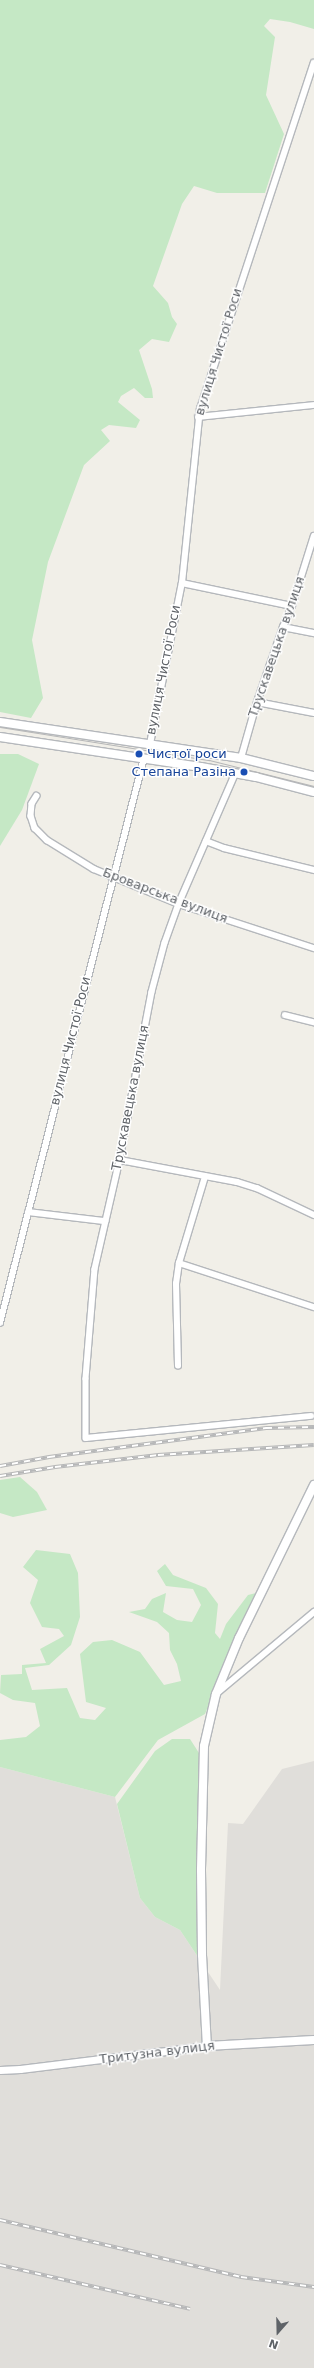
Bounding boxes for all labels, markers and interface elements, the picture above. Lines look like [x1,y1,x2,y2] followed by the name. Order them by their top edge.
[192,287,246,417] street label: вулиця Чистої Роси
[246,575,308,719] street label: Трускавецька вулиця
[144,604,184,736] street label: вулиця Чистої Роси
[147,746,227,762] place label: Чистої роси
[134,749,144,759] marker: Чистої роси
[131,764,236,780] place label: Степана Разіна
[239,767,249,777] marker: Степана Разіна
[100,865,230,927] street label: Броварська вулиця
[47,975,95,1107] street label: вулиця Чистої Роси
[109,1024,153,1172] street label: Трускавецька вулиця
[98,2038,216,2068] street label: Тритузна вулиця
[258,2312,298,2352] north arrow
[267,2336,280,2351] text: N

